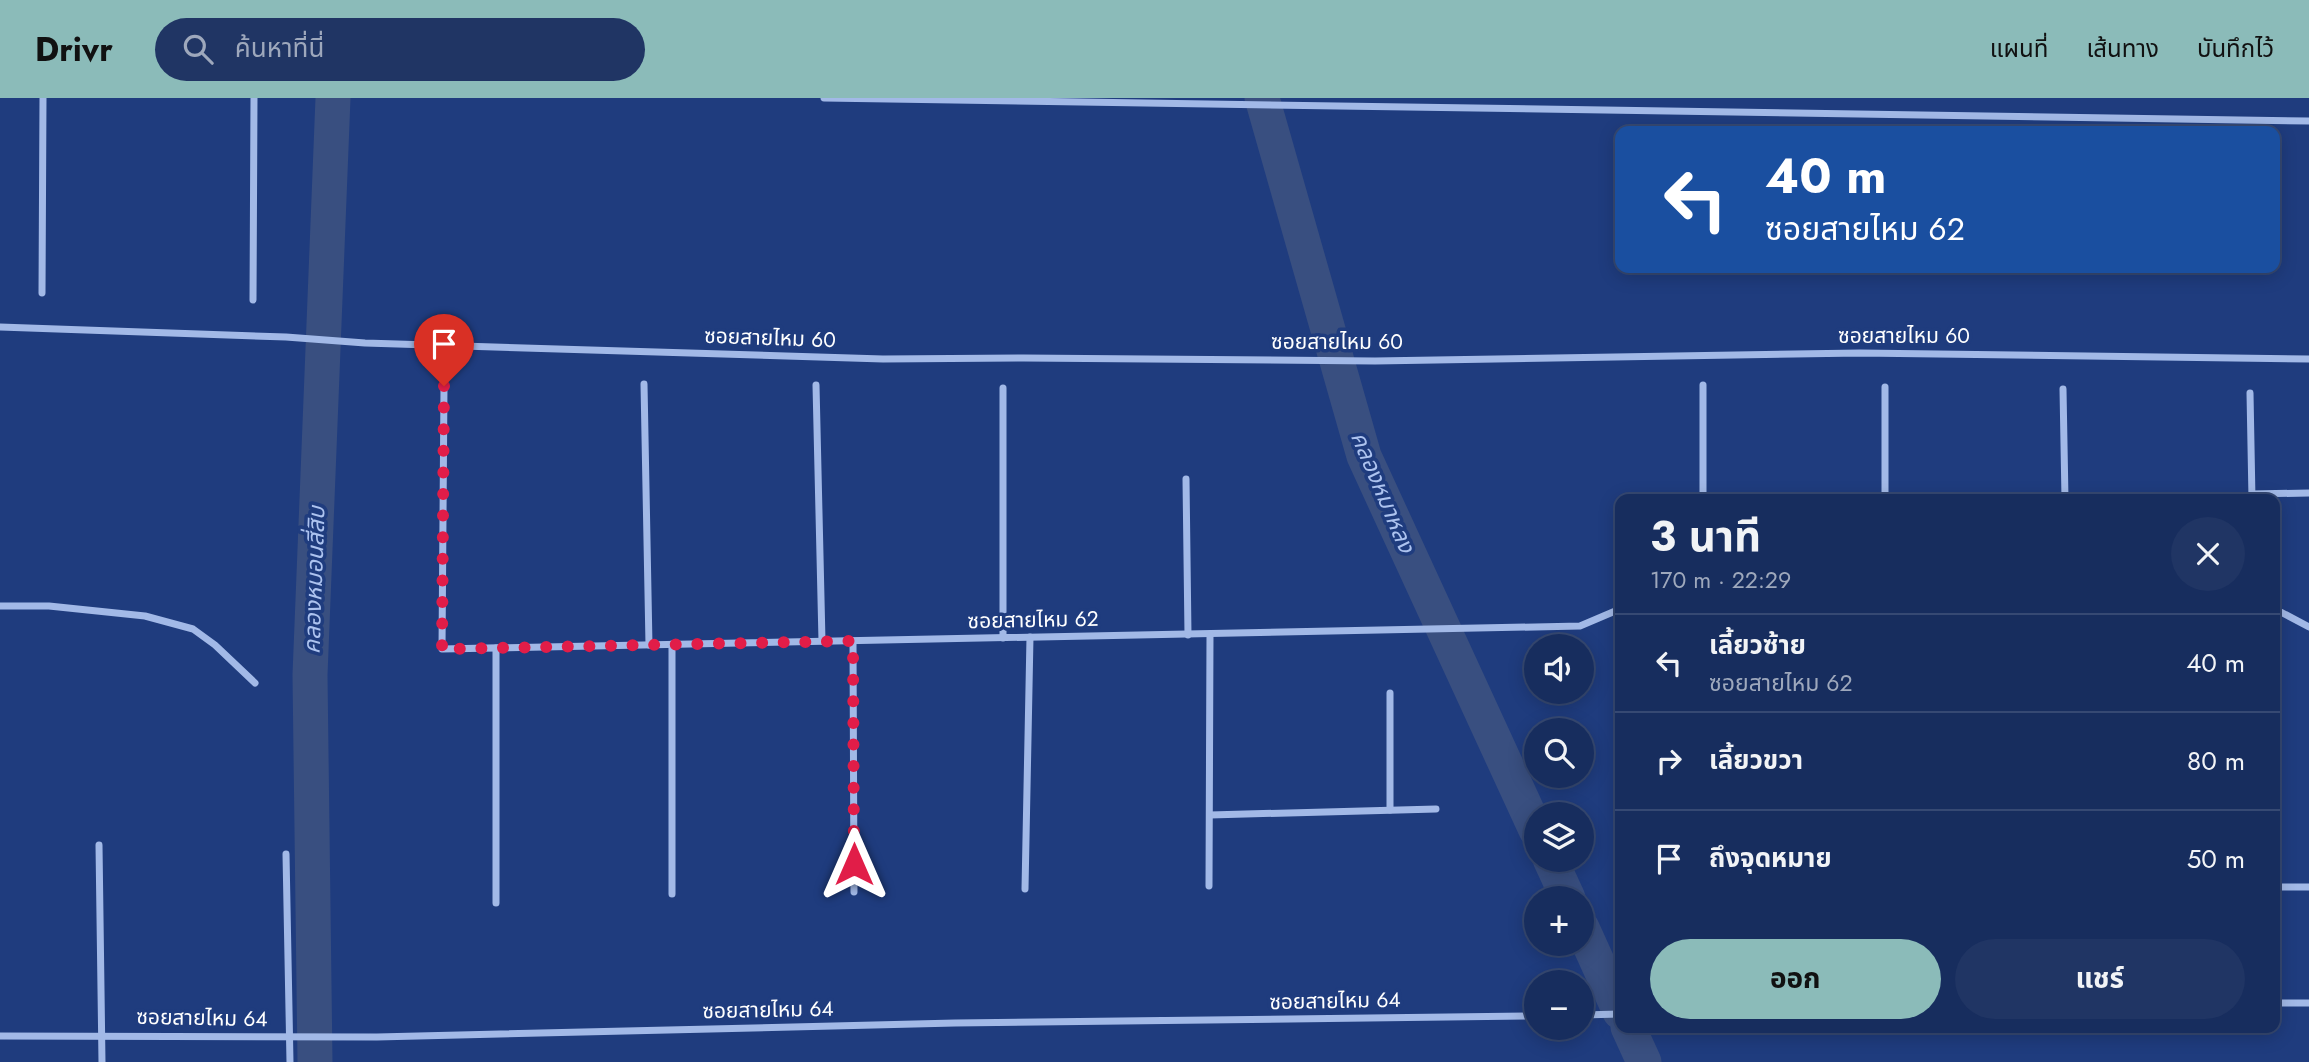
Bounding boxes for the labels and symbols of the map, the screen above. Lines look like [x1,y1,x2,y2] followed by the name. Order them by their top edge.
[414,314,474,386] pin
[704,321,836,355] street label: ซอยสายไหม 60
[1838,321,1970,351] street label: ซอยสายไหม 60
[1271,327,1403,357] street label: ซอยสายไหม 60
[1342,426,1424,559] water label: คลองหมาหลง
[294,503,334,655] water label: คลองหมอนสี่สิบ
[967,604,1099,636] street label: ซอยสายไหม 62
[817,827,891,901] position arrow
[1269,985,1401,1017] street label: ซอยสายไหม 64
[702,994,834,1026] street label: ซอยสายไหม 64
[136,1002,268,1034] street label: ซอยสายไหม 64

